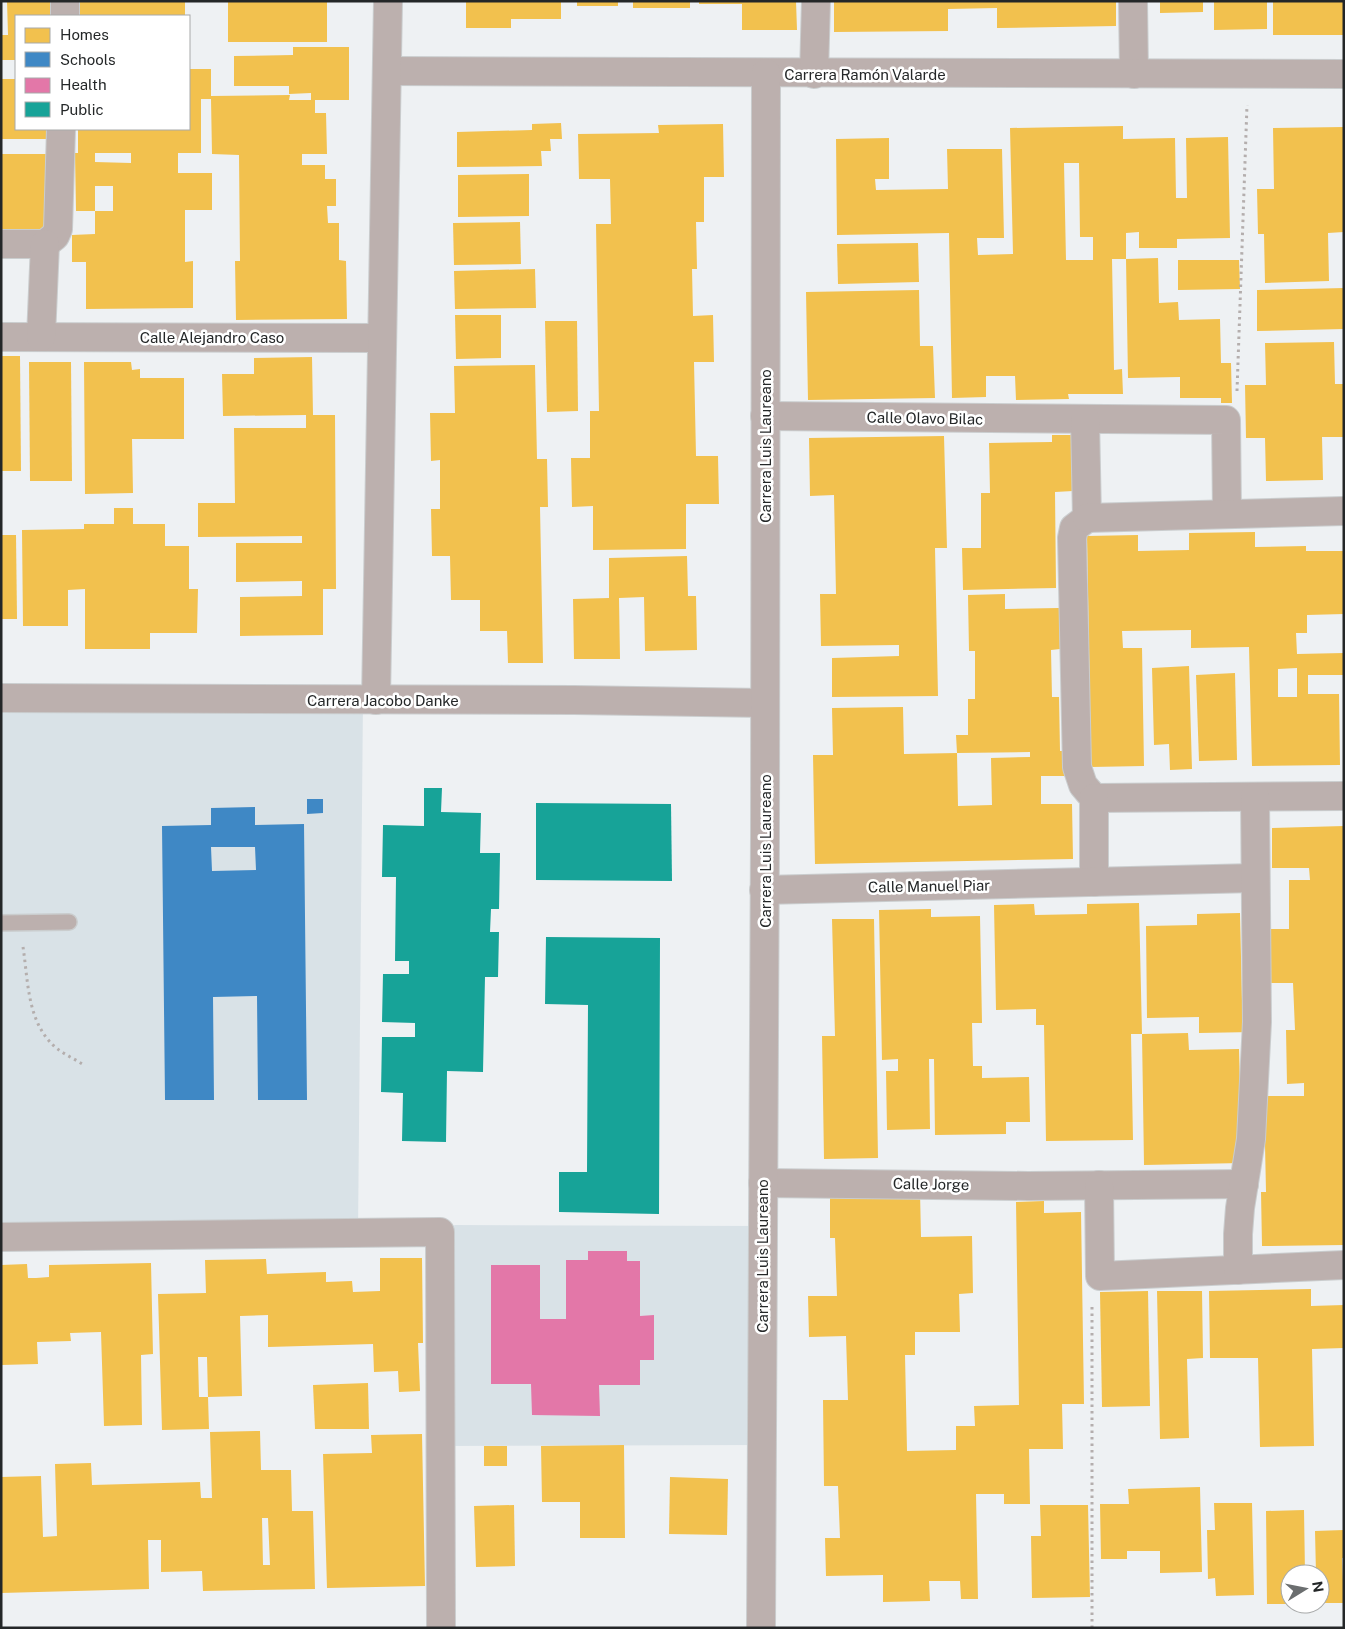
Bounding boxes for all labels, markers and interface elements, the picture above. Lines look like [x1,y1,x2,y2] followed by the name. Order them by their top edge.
[15,15,190,130] legend
[60,26,109,43] text: Homes
[60,51,116,68] text: Schools
[784,66,946,83] street label: Carrera Ramón Valarde
[60,76,107,93] text: Health
[60,101,104,118] text: Public
[140,329,284,346] street label: Calle Alejandro Caso
[757,369,774,523] street label: Carrera Luis Laureano
[867,408,983,428] street label: Calle Olavo Bilac
[307,692,459,709] street label: Carrera Jacobo Danke
[757,774,774,928] street label: Carrera Luis Laureano
[868,876,990,896] street label: Calle Manuel Piar
[893,1175,969,1193] street label: Calle Jorge
[754,1179,771,1333] street label: Carrera Luis Laureano
[1280,1564,1330,1614] north arrow
[1309,1580,1327,1594] text: N

